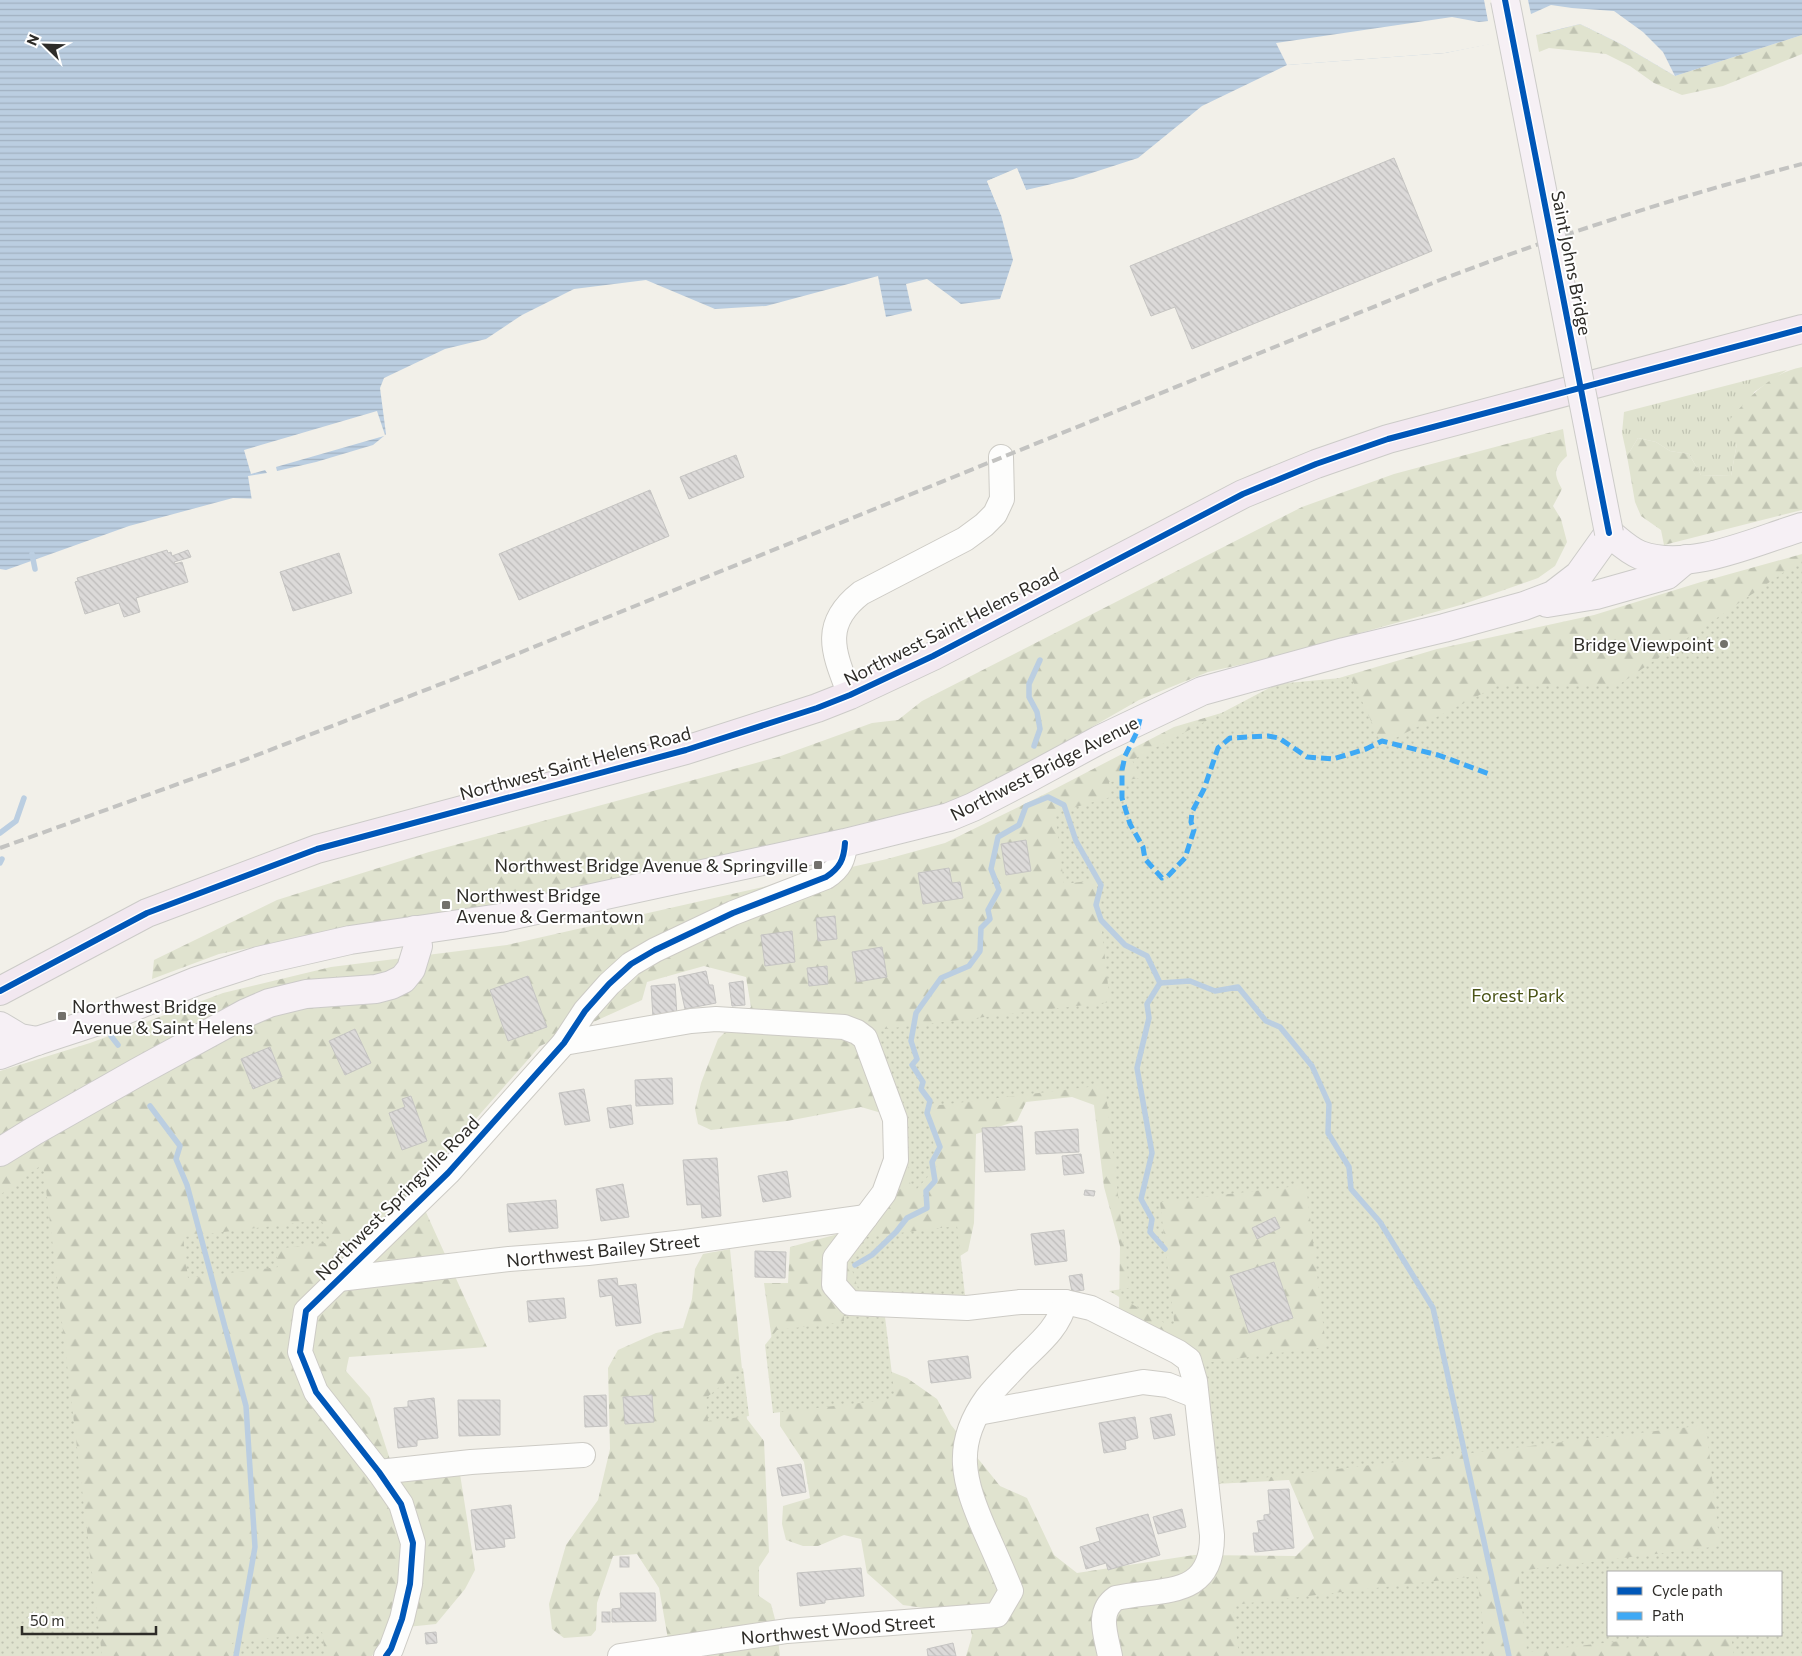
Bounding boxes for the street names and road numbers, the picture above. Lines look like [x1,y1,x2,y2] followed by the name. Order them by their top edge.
[1547,189,1597,337] street label: Saint Johns Bridge
[840,562,1062,690] street label: Northwest Saint Helens Road
[946,711,1142,825] street label: Northwest Bridge Avenue
[457,722,693,804] street label: Northwest Saint Helens Road
[311,1112,483,1284] street label: Northwest Springville Road
[505,1229,701,1271] street label: Northwest Bailey Street
[740,1610,936,1648] street label: Northwest Wood Street

